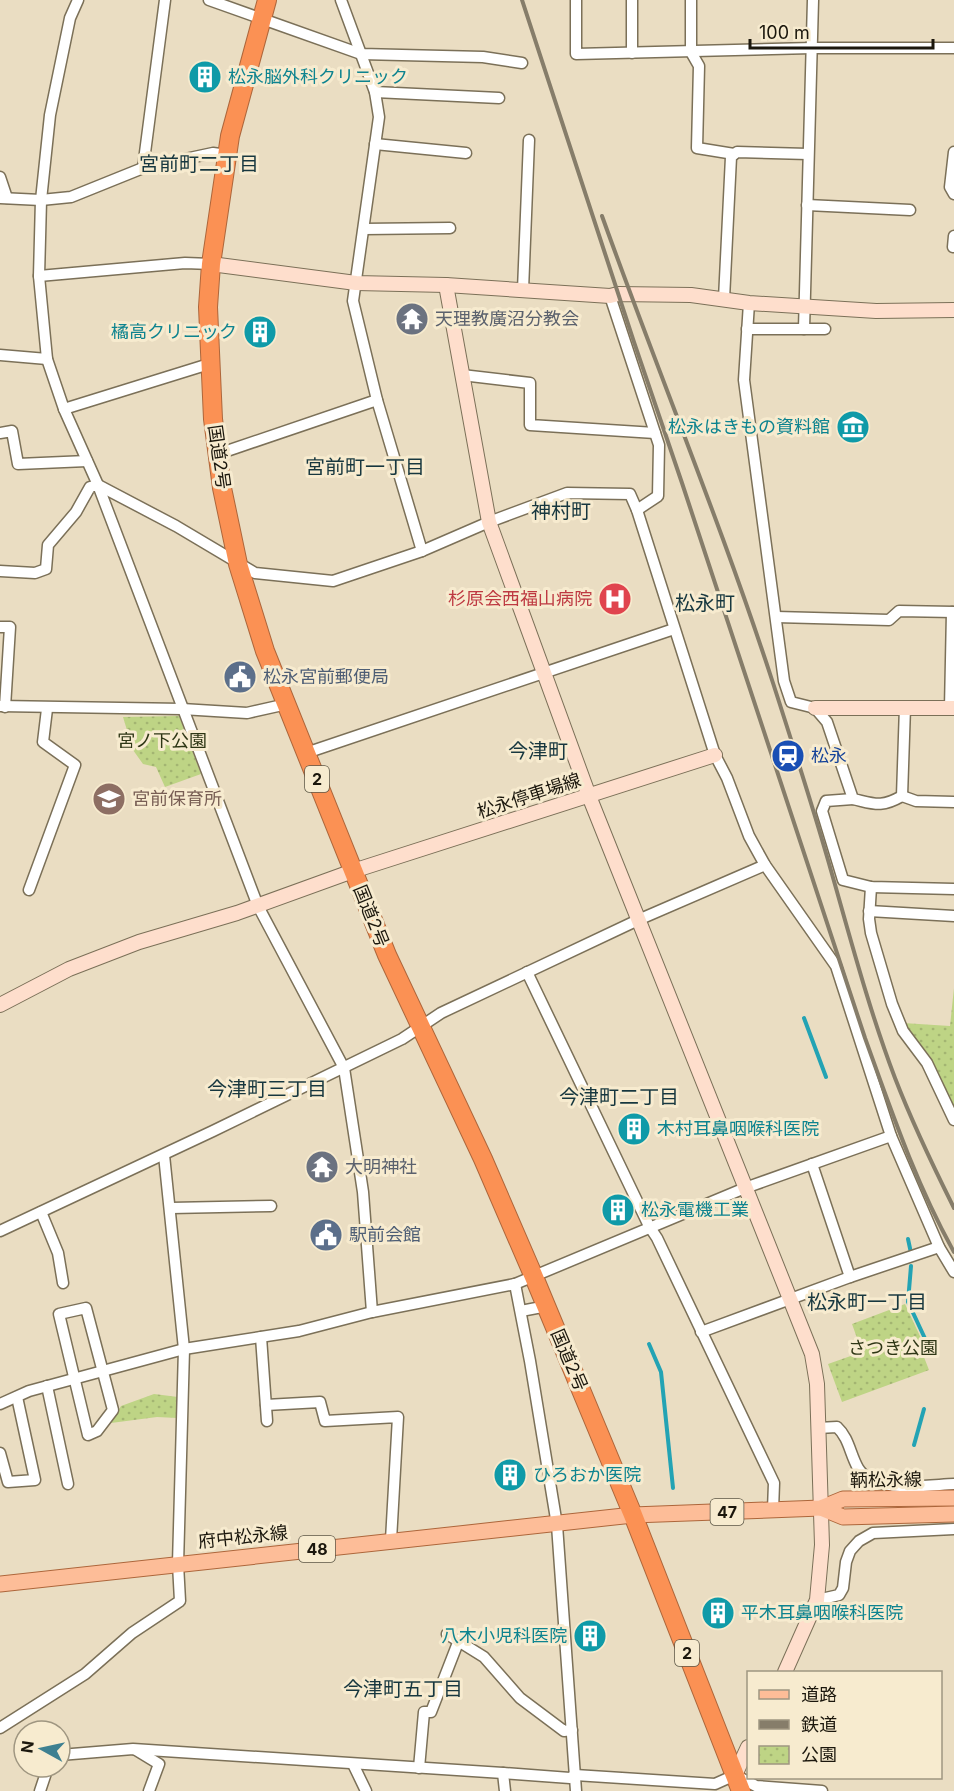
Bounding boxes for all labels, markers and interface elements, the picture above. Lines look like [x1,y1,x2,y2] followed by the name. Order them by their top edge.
[750,12,933,50] scale bar
[759,22,810,43] text: 100 m
[187,59,223,95] building icon: 松永脳外科クリニック
[228,66,408,87] place label: 松永脳外科クリニック
[139,152,259,176] district label: 宮前町二丁目
[394,301,430,337] temple icon: 天理教廣沼分教会
[435,308,579,329] place label: 天理教廣沼分教会
[242,314,278,350] building icon: 橘高クリニック
[111,321,237,342] place label: 橘高クリニック
[835,409,871,445] museum icon: 松永はきもの資料館
[668,416,830,437] place label: 松永はきもの資料館
[205,423,234,491] street label: 国道2号
[305,455,425,479] district label: 宮前町一丁目
[531,499,591,523] district label: 神村町
[597,581,633,617] hospital icon: 杉原会西福山病院
[448,588,592,609] place label: 杉原会西福山病院
[675,591,735,615] district label: 松永町
[222,659,258,695] public building icon: 松永宮前郵便局
[263,666,389,687] place label: 松永宮前郵便局
[117,730,207,751] park label: 宮ノ下公園
[770,738,806,774] station icon: 松永
[508,739,568,763] district label: 今津町
[811,745,847,766] place label: 松永
[305,766,329,792] road number: 2
[474,769,583,822] street label: 松永停車場線
[91,781,127,817] school or university icon: 宮前保育所
[132,788,222,809] place label: 宮前保育所
[350,882,393,950] street label: 国道2号
[207,1077,327,1101] district label: 今津町三丁目
[559,1085,679,1109] district label: 今津町二丁目
[616,1111,652,1147] building icon: 木村耳鼻咽喉科医院
[657,1118,819,1139] place label: 木村耳鼻咽喉科医院
[304,1149,340,1185] temple icon: 大明神社
[345,1156,417,1177] place label: 大明神社
[600,1192,636,1228] building icon: 松永電機工業
[641,1199,749,1220] place label: 松永電機工業
[308,1217,344,1253] public building icon: 駅前会館
[349,1224,421,1245] place label: 駅前会館
[807,1290,927,1314] district label: 松永町一丁目
[547,1326,592,1394] street label: 国道2号
[848,1337,938,1358] park label: さつき公園
[492,1457,528,1493] building icon: ひろおか医院
[533,1464,641,1485] place label: ひろおか医院
[850,1468,922,1491] street label: 鞆松永線
[710,1499,744,1525] road number: 47
[197,1521,289,1552] street label: 府中松永線
[299,1536,335,1562] road number: 48
[700,1595,736,1631] building icon: 平木耳鼻咽喉科医院
[741,1602,903,1623] place label: 平木耳鼻咽喉科医院
[572,1618,608,1654] building icon: 八木小児科医院
[441,1625,567,1646] place label: 八木小児科医院
[675,1640,699,1666] road number: 2
[747,1671,942,1779] legend
[343,1677,463,1701] district label: 今津町五丁目
[801,1684,837,1705] text: 道路
[801,1714,837,1735] text: 鉄道
[12,1719,72,1779] north arrow
[16,1739,38,1754] text: N
[801,1744,837,1765] text: 公園

